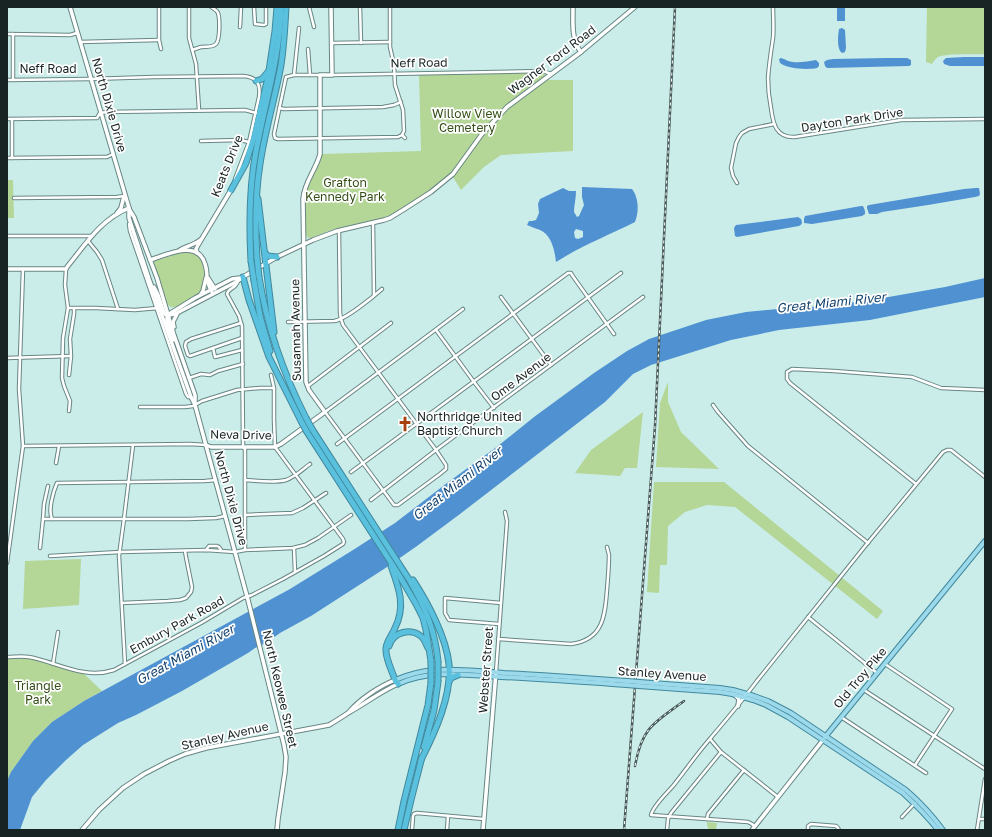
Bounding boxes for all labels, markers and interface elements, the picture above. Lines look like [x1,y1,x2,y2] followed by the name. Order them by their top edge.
[505,22,598,97] street label: Wagner Ford Road
[390,55,448,70] street label: Neff Road
[89,56,130,154] street label: North Dixie Drive
[19,61,77,76] street label: Neff Road
[800,104,904,135] street label: Dayton Park Drive
[432,106,502,135] park label: Willow View Cemetery
[207,133,246,199] street label: Keats Drive
[305,175,385,204] park label: Grafton Kennedy Park
[287,279,304,381] street label: Susannah Avenue
[776,288,888,316] water label: Great Miami River
[488,349,554,404] street label: Ome Avenue
[417,409,522,438] place label: Northridge United Baptist Church
[396,415,414,433] church icon: Northridge United Baptist Church
[210,426,272,443] street label: Neva Drive
[409,442,507,523] water label: Great Miami River
[212,449,251,547] street label: North Dixie Drive
[127,592,227,657] street label: Embury Park Road
[133,620,238,688] water label: Great Miami River
[475,626,496,714] street label: Webster Street
[260,628,301,749] street label: North Keowee Street
[830,644,890,711] street label: Old Troy Pike
[617,663,707,684] street label: Stanley Avenue
[15,678,61,707] park label: Triangle Park
[180,718,270,753] street label: Stanley Avenue

